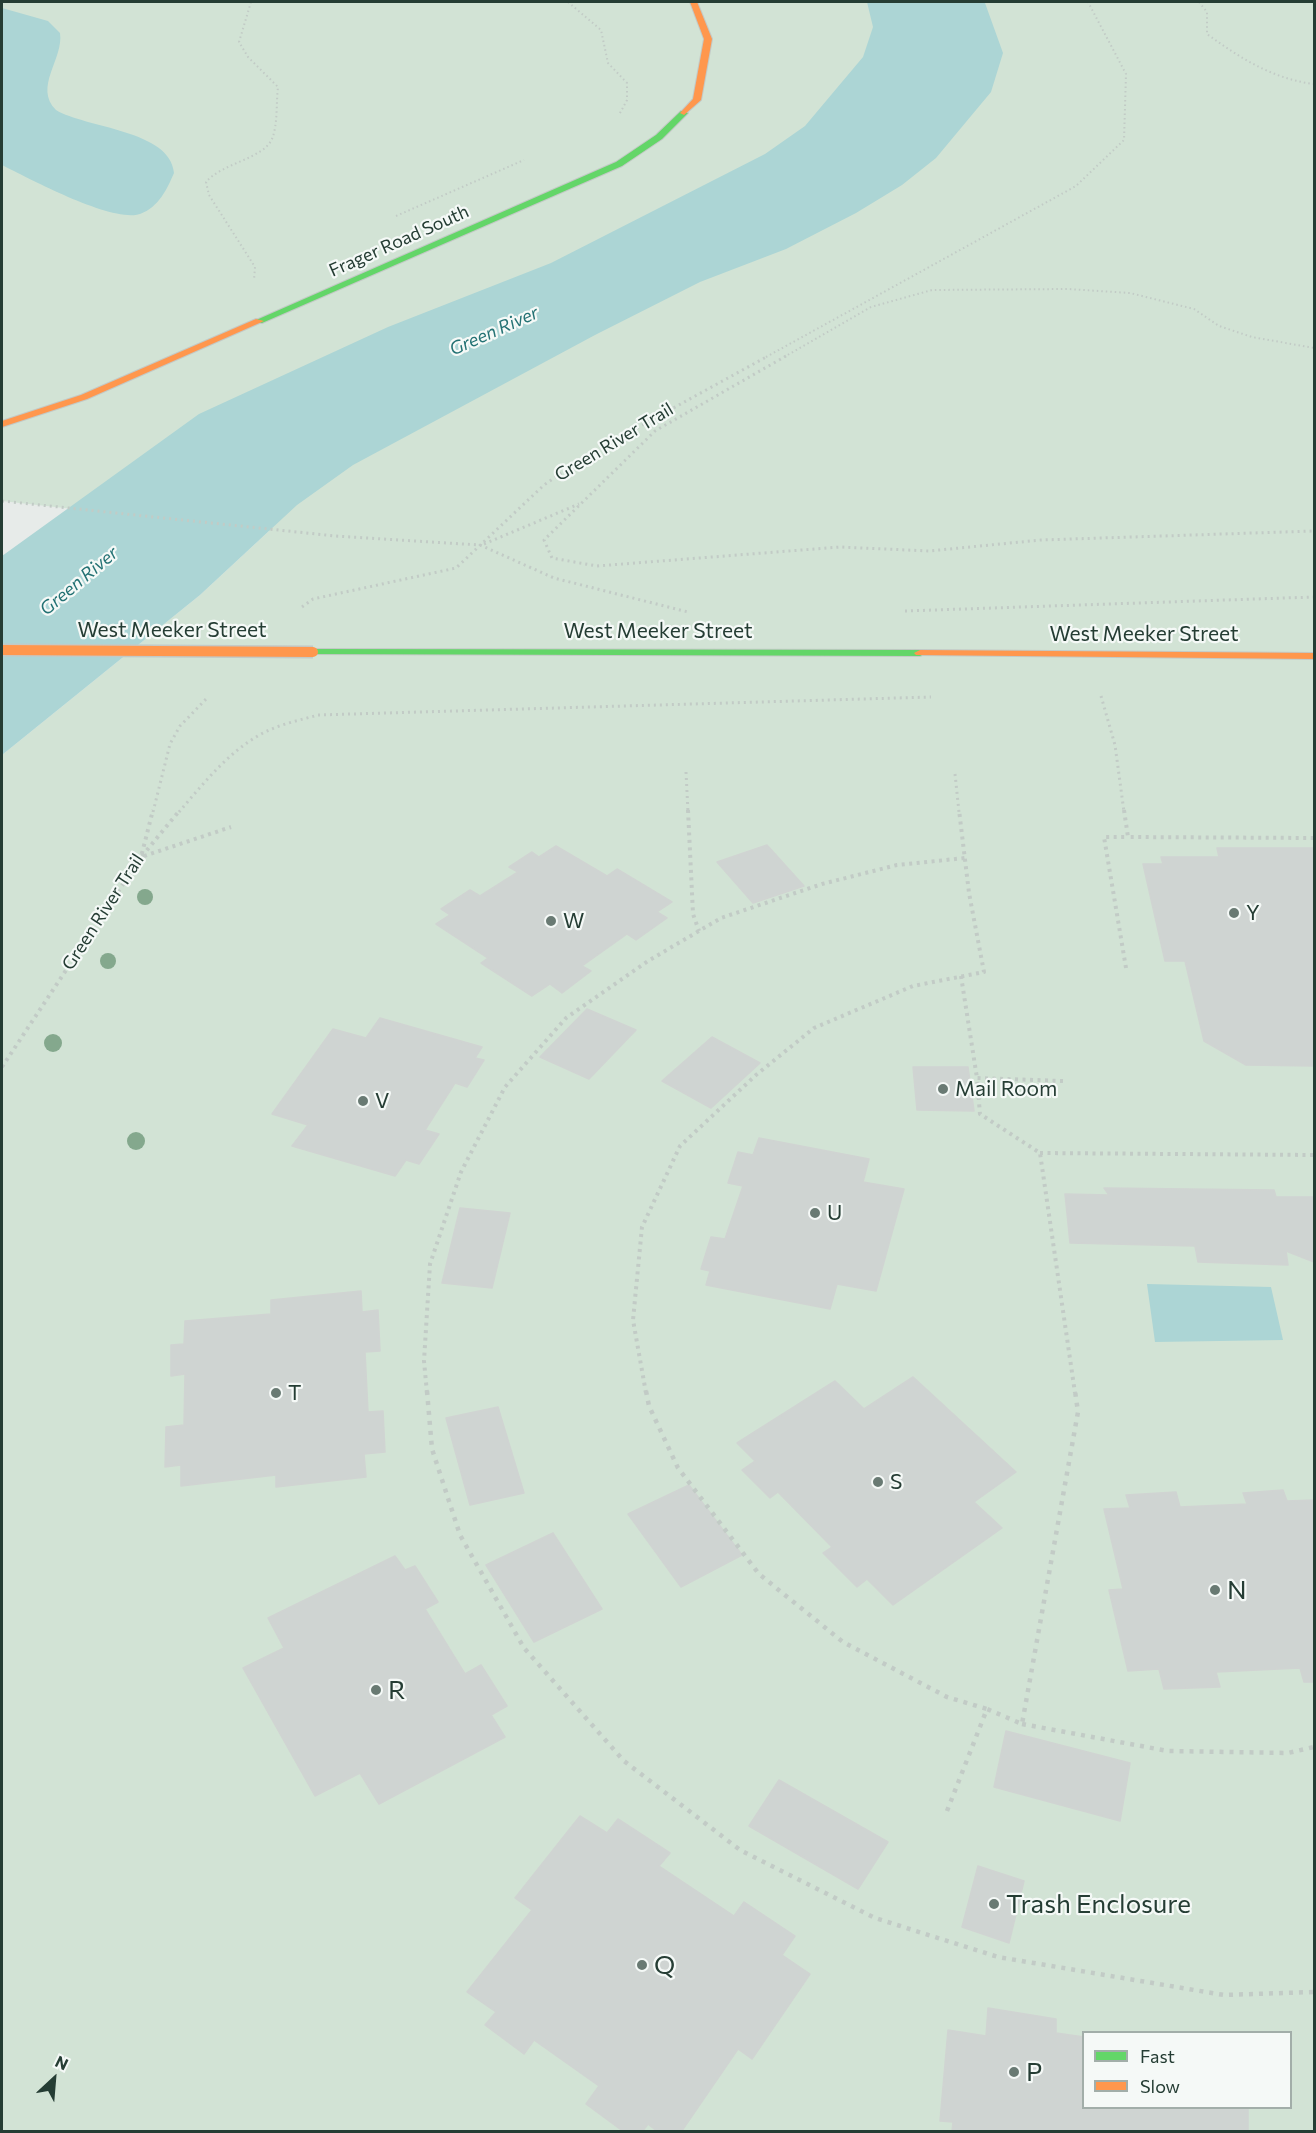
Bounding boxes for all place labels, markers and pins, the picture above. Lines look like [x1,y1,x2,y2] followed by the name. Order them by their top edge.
[1246,900,1260,926] place label: Y
[1227,906,1241,920] marker: Y
[563,908,584,934] place label: W
[544,914,558,928] marker: W
[955,1076,1057,1102] place label: Mail Room
[936,1082,950,1096] marker: Mail Room
[375,1088,389,1114] place label: V
[356,1094,370,1108] marker: V
[827,1200,842,1226] place label: U
[808,1206,822,1220] marker: U
[288,1380,301,1406] place label: T
[269,1386,283,1400] marker: T
[890,1469,902,1495] place label: S
[871,1475,885,1489] marker: S
[1227,1574,1247,1606] place label: N
[1208,1583,1222,1597] marker: N
[388,1674,405,1706] place label: R
[369,1683,383,1697] marker: R
[1006,1888,1191,1920] place label: Trash Enclosure
[987,1897,1001,1911] marker: Trash Enclosure
[654,1949,675,1981] place label: Q
[635,1958,649,1972] marker: Q
[1026,2056,1042,2088] place label: P
[1007,2065,1021,2079] marker: P

